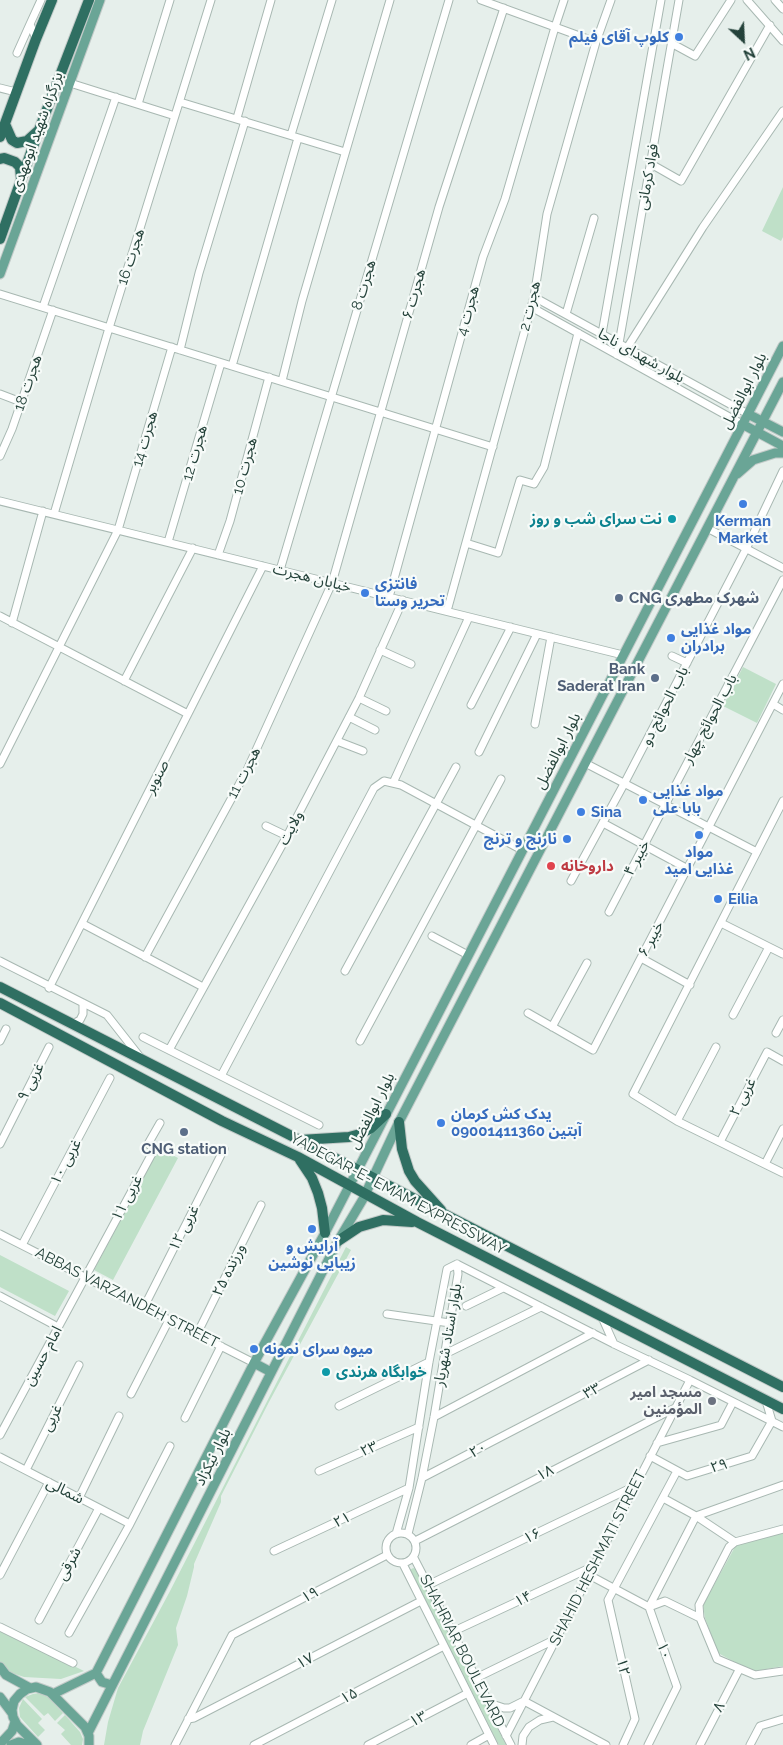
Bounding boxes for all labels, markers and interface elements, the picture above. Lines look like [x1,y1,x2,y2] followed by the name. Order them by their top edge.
[718,15,768,65] north arrow
[569,28,669,46] place label: کلوپ آقای فیلم
[673,31,685,43] marker: کلوپ آقای فیلم
[741,44,758,63] text: N
[7,70,67,194] street label: بزرگراه شهید ابومهدی
[633,142,663,212] street label: فواد کرمانی
[113,227,149,287] street label: هجرت 16
[348,258,380,312] street label: هجرت 8
[398,267,430,321] street label: هجرت ۶
[516,279,544,333] street label: هجرت 2
[453,284,483,338] street label: هجرت 4
[595,325,687,387] street label: بلوار شهدای ناجا
[717,350,771,432] street label: بلوار ابوالفضل
[10,353,46,413] street label: هجرت 18
[128,409,162,469] street label: هجرت 14
[178,423,212,483] street label: هجرت 12
[229,435,261,497] street label: هجرت 10
[737,498,749,510] marker: Kerman Market
[530,510,662,528] place label: نت سرای شب و روز
[715,512,771,547] place label: Kerman Market
[666,513,678,525] marker: نت سرای شب و روز
[271,560,353,596] street label: خیابان هجرت
[375,575,445,610] place label: فانتزی تحریر وستا
[359,587,371,599] marker: فانتزی تحریر وستا
[629,589,759,607] place label: CNG شهرک مطهری
[613,592,625,604] marker: CNG شهرک مطهری
[681,620,751,655] place label: مواد غذایی برادران
[665,632,677,644] marker: مواد غذایی برادران
[557,660,645,695] place label: Bank Saderat Iran
[637,663,693,749] street label: باب الحوائج دو
[679,671,741,767] street label: باب الحوائج چهار
[649,672,661,684] marker: Bank Saderat Iran
[531,710,585,792] street label: بلوار ابوالفضل
[223,744,265,802] street label: هجرت 11
[141,757,173,797] street label: صنوبر
[653,782,723,817] place label: مواد غذایی بابا علی
[637,794,649,806] marker: مواد غذایی بابا علی
[591,803,622,821] place label: Sina
[575,806,587,818] marker: Sina
[275,808,307,848] street label: ولایت
[693,829,705,841] marker: مواد غذایی امید
[484,830,557,848] place label: نارنج و ترنج
[561,833,573,845] marker: نارنج و ترنج
[620,837,654,879] street label: خیبر ۴
[664,843,734,878] place label: مواد غذایی امید
[561,857,614,875] place label: داروخانه
[545,860,557,872] marker: داروخانه
[728,890,758,908] place label: Eilia
[712,893,724,905] marker: Eilia
[634,918,668,960] street label: خیبر ۶
[14,1060,48,1104] street label: غربی ۹
[345,1070,399,1152] street label: بلوار ابوالفضل
[726,1075,760,1119] street label: ۲ غربی
[451,1105,582,1140] place label: یدک کش کرمان آبتین 09001411360
[435,1117,447,1129] marker: یدک کش کرمان آبتین 09001411360
[178,1126,190,1138] marker: CNG station
[287,1129,509,1259] street label: YADEGAR-E- EMAM EXPRESSWAY
[47,1136,85,1188] street label: غربی ۱۰
[141,1140,227,1158] place label: CNG station
[108,1172,146,1224] street label: غربی ۱۱
[165,1202,203,1254] street label: غربی ۱۲
[306,1223,318,1235] marker: آرایش و زیبایی نوشین
[268,1237,356,1272] place label: آرایش و زیبایی نوشین
[209,1241,249,1299] street label: ورزنده ۲۵
[32,1244,222,1352] street label: ABBAS VARZANDEH STREET
[430,1282,466,1388] street label: بلوار استاد شهریار
[20,1323,66,1389] street label: امام حسین
[264,1340,373,1358] place label: میوه سرای نمونه
[248,1343,260,1355] marker: میوه سرای نمونه
[336,1363,427,1381] place label: خوابگاه هرندی
[320,1366,332,1378] marker: خوابگاه هرندی
[580,1379,604,1403] street label: ۳۳
[630,1383,702,1418] place label: مسجد امیر المؤمنین
[706,1395,718,1407] marker: مسجد امیر المؤمنین
[38,1401,66,1435] street label: غربی
[191,1425,235,1489] street label: بلوار نیکزاد
[358,1437,380,1461] street label: ۲۳
[466,1438,490,1462] street label: ۲۰
[708,1455,730,1477] street label: ۲۹
[533,1461,557,1485] street label: ۱۸
[546,1467,650,1649] street label: SHAHID HESHMATI STREET
[43,1474,87,1508] street label: شمالی
[330,1508,354,1532] street label: ۲۱
[520,1524,544,1548] street label: ۱۶
[53,1544,85,1584] street label: شرقی
[416,1572,508,1730] street label: SHAHRIAR BOULEVARD
[298,1583,322,1607] street label: ۱۹
[511,1587,535,1611] street label: ۱۴
[653,1640,675,1662] street label: ۱۰
[293,1649,317,1673] street label: ۱۷
[612,1657,634,1677] street label: ۱۲
[337,1684,361,1708] street label: ۱۵
[709,1699,729,1715] street label: ۸
[406,1707,430,1731] street label: ۱۳

